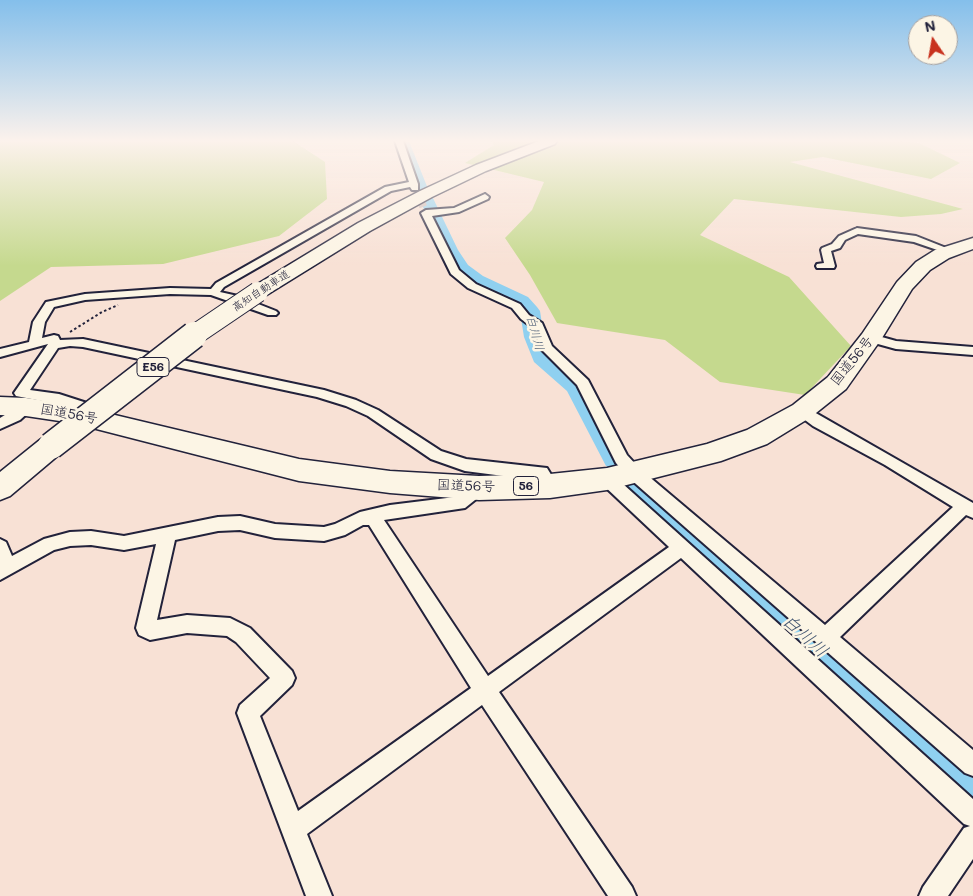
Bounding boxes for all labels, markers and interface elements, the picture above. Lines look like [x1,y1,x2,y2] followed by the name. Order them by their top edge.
[908,15,958,65] north arrow
[923,15,937,36] text: N
[230,267,292,315] street label: 高知自動車道
[523,314,547,352] water label: 白川川
[827,333,877,389] street label: 国道56号
[137,358,169,377] road number: E56
[39,401,99,427] street label: 国道56号
[514,476,538,496] road number: 56
[436,477,496,495] street label: 国道56号
[778,610,832,662] water label: 白川川

